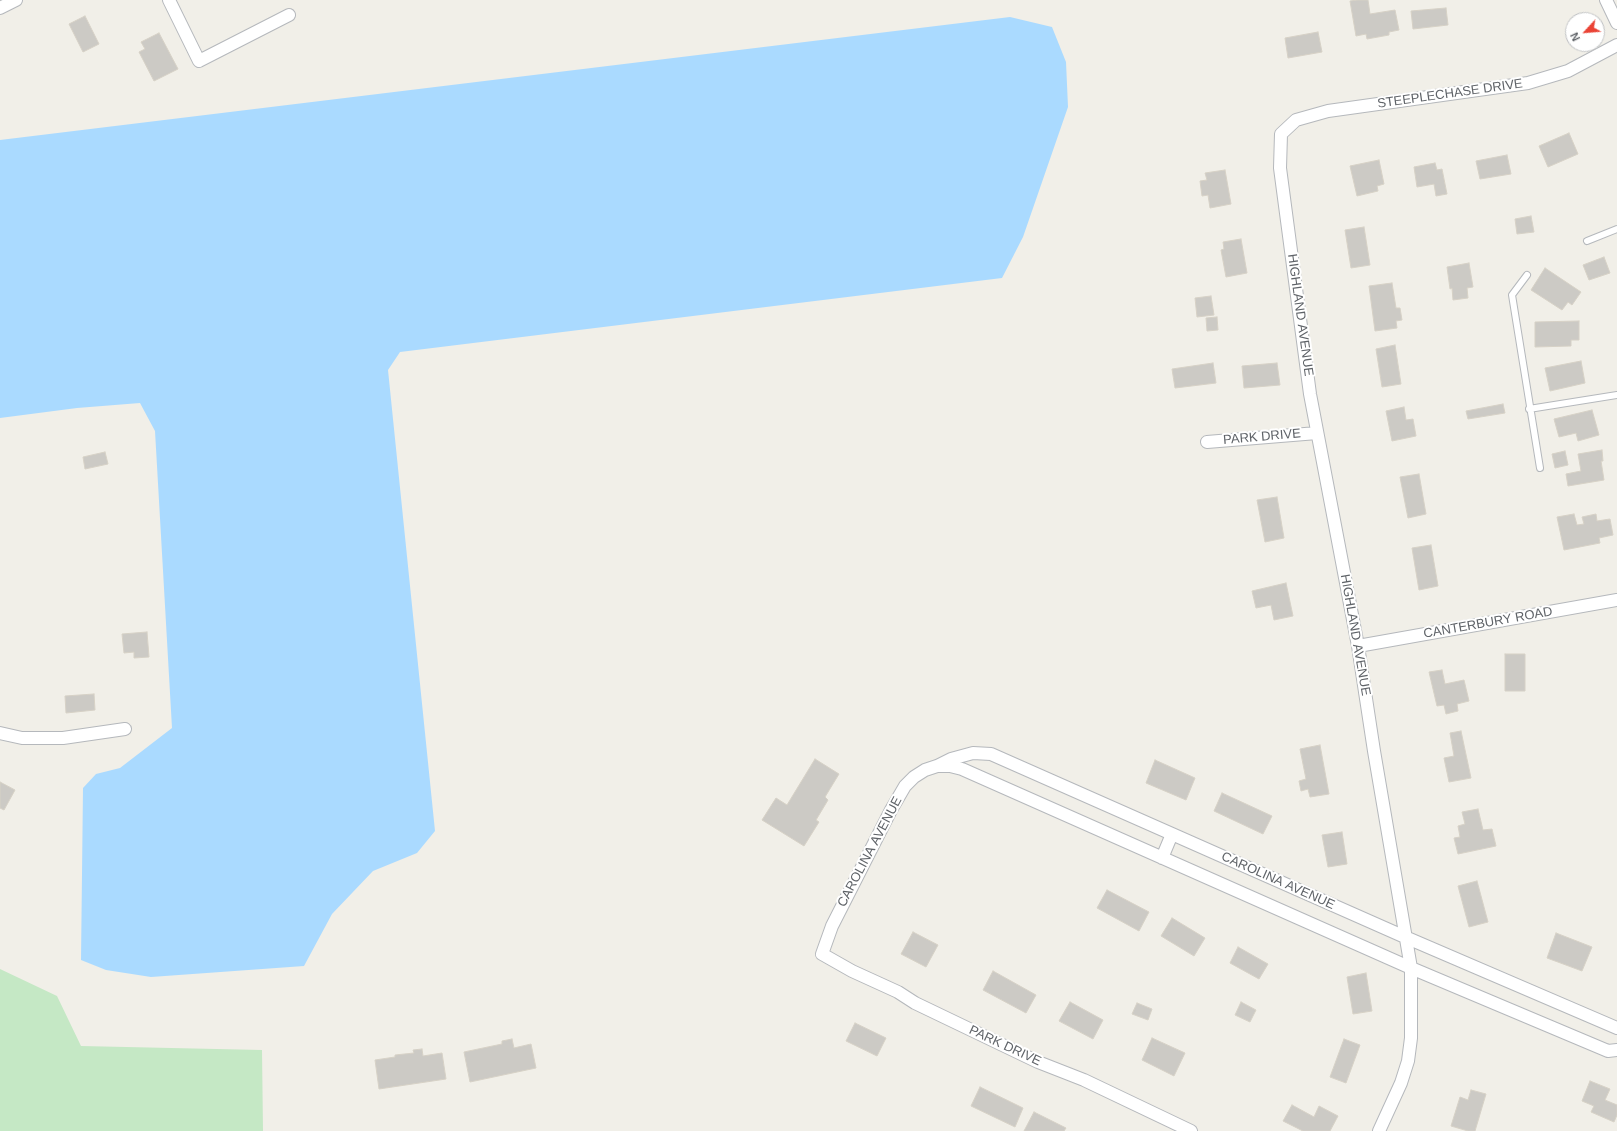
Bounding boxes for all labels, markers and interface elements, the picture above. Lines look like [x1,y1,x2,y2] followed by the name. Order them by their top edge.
[1565,12,1605,52] north arrow
[1568,31,1582,43] text: N
[1376,76,1524,112] street label: STEEPLECHASE DRIVE
[1284,253,1316,377] street label: HIGHLAND AVENUE
[1223,426,1301,448] street label: PARK DRIVE
[1337,573,1373,697] street label: HIGHLAND AVENUE
[1422,604,1554,642] street label: CANTERBURY ROAD
[834,794,906,910] street label: CAROLINA AVENUE
[1219,849,1337,913] street label: CAROLINA AVENUE
[966,1022,1044,1070] street label: PARK DRIVE

